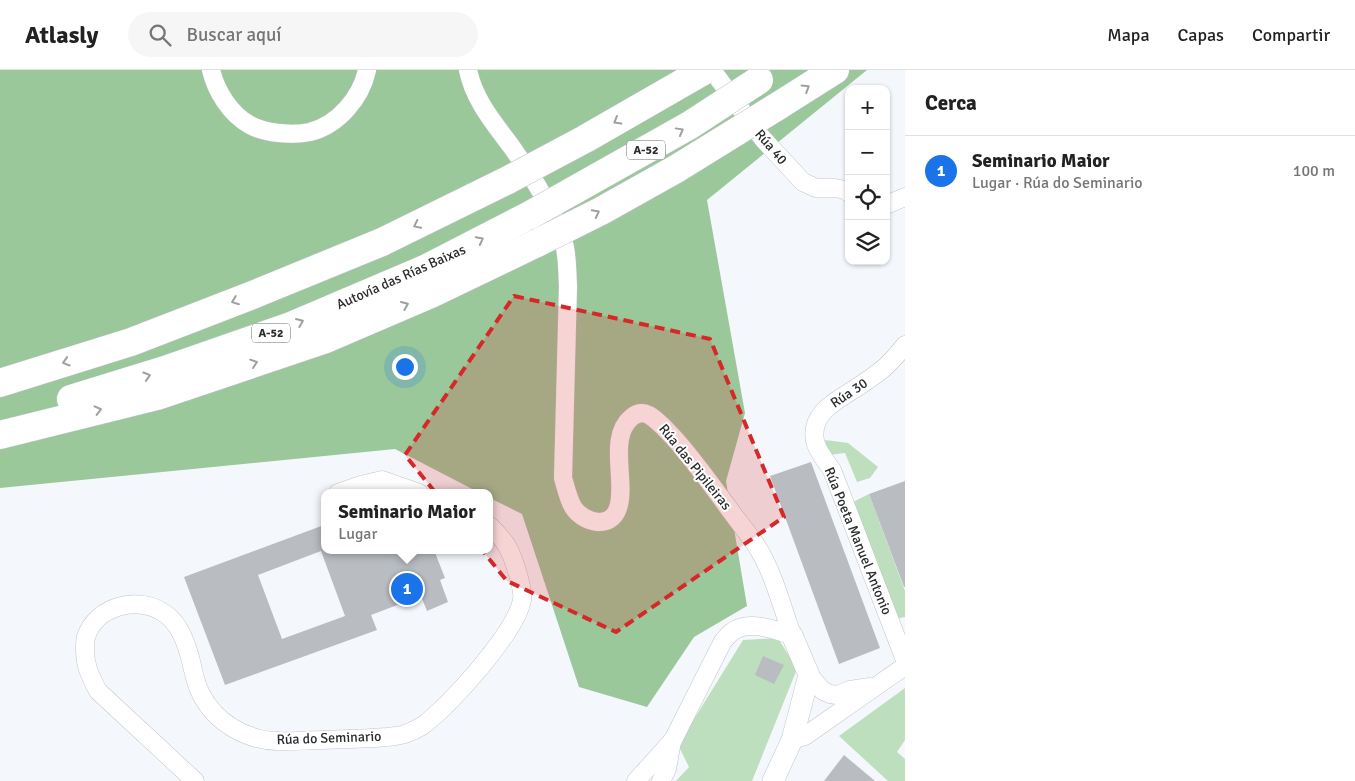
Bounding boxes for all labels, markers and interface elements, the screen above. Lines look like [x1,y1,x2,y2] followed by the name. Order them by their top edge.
[128,12,478,57] search box
[25,20,98,50] text: Atlasly
[146,21,174,49] icon: search
[186,23,282,47] text: Buscar aquí
[1107,24,1150,46] text: Mapa
[1178,24,1224,46] text: Capas
[1252,24,1330,46] text: Compartir
[801,85,810,94] one-way arrow
[845,85,890,265] map controls
[845,85,890,130] button: +
[925,90,977,116] text: Cerca
[614,114,623,124] one-way arrow
[751,126,791,168] street label: Rúa 40
[674,127,683,137] one-way arrow
[845,130,890,175] button: −
[627,140,665,160] road number: A-52
[972,149,1110,173] text: Seminario Maior
[937,161,945,181] text: 1
[1293,161,1335,181] text: 100 m
[972,173,1143,193] text: Lugar · Rúa do Seminario
[845,175,890,220] button: locate
[591,209,600,219] one-way arrow
[413,219,422,229] one-way arrow
[845,220,890,265] button: layers
[475,236,484,247] one-way arrow
[334,241,468,313] street label: Autovía das Rías Baixas
[231,295,240,306] one-way arrow
[400,300,409,311] one-way arrow
[295,317,304,328] one-way arrow
[252,324,290,342] road number: A-52
[392,354,418,380] your location
[62,357,70,367] one-way arrow
[249,359,257,369] one-way arrow
[143,372,151,382] one-way arrow
[827,374,871,412] street label: Rúa 30
[94,405,103,416] one-way arrow
[655,421,735,513] street label: Rúa das Pipileiras
[821,465,895,617] street label: Rúa Poeta Manuel Antonio
[321,489,493,554] popup
[338,500,476,524] text: Seminario Maior
[338,524,377,544] text: Lugar
[391,570,423,608] pin: 1
[276,728,382,748] street label: Rúa do Seminario

